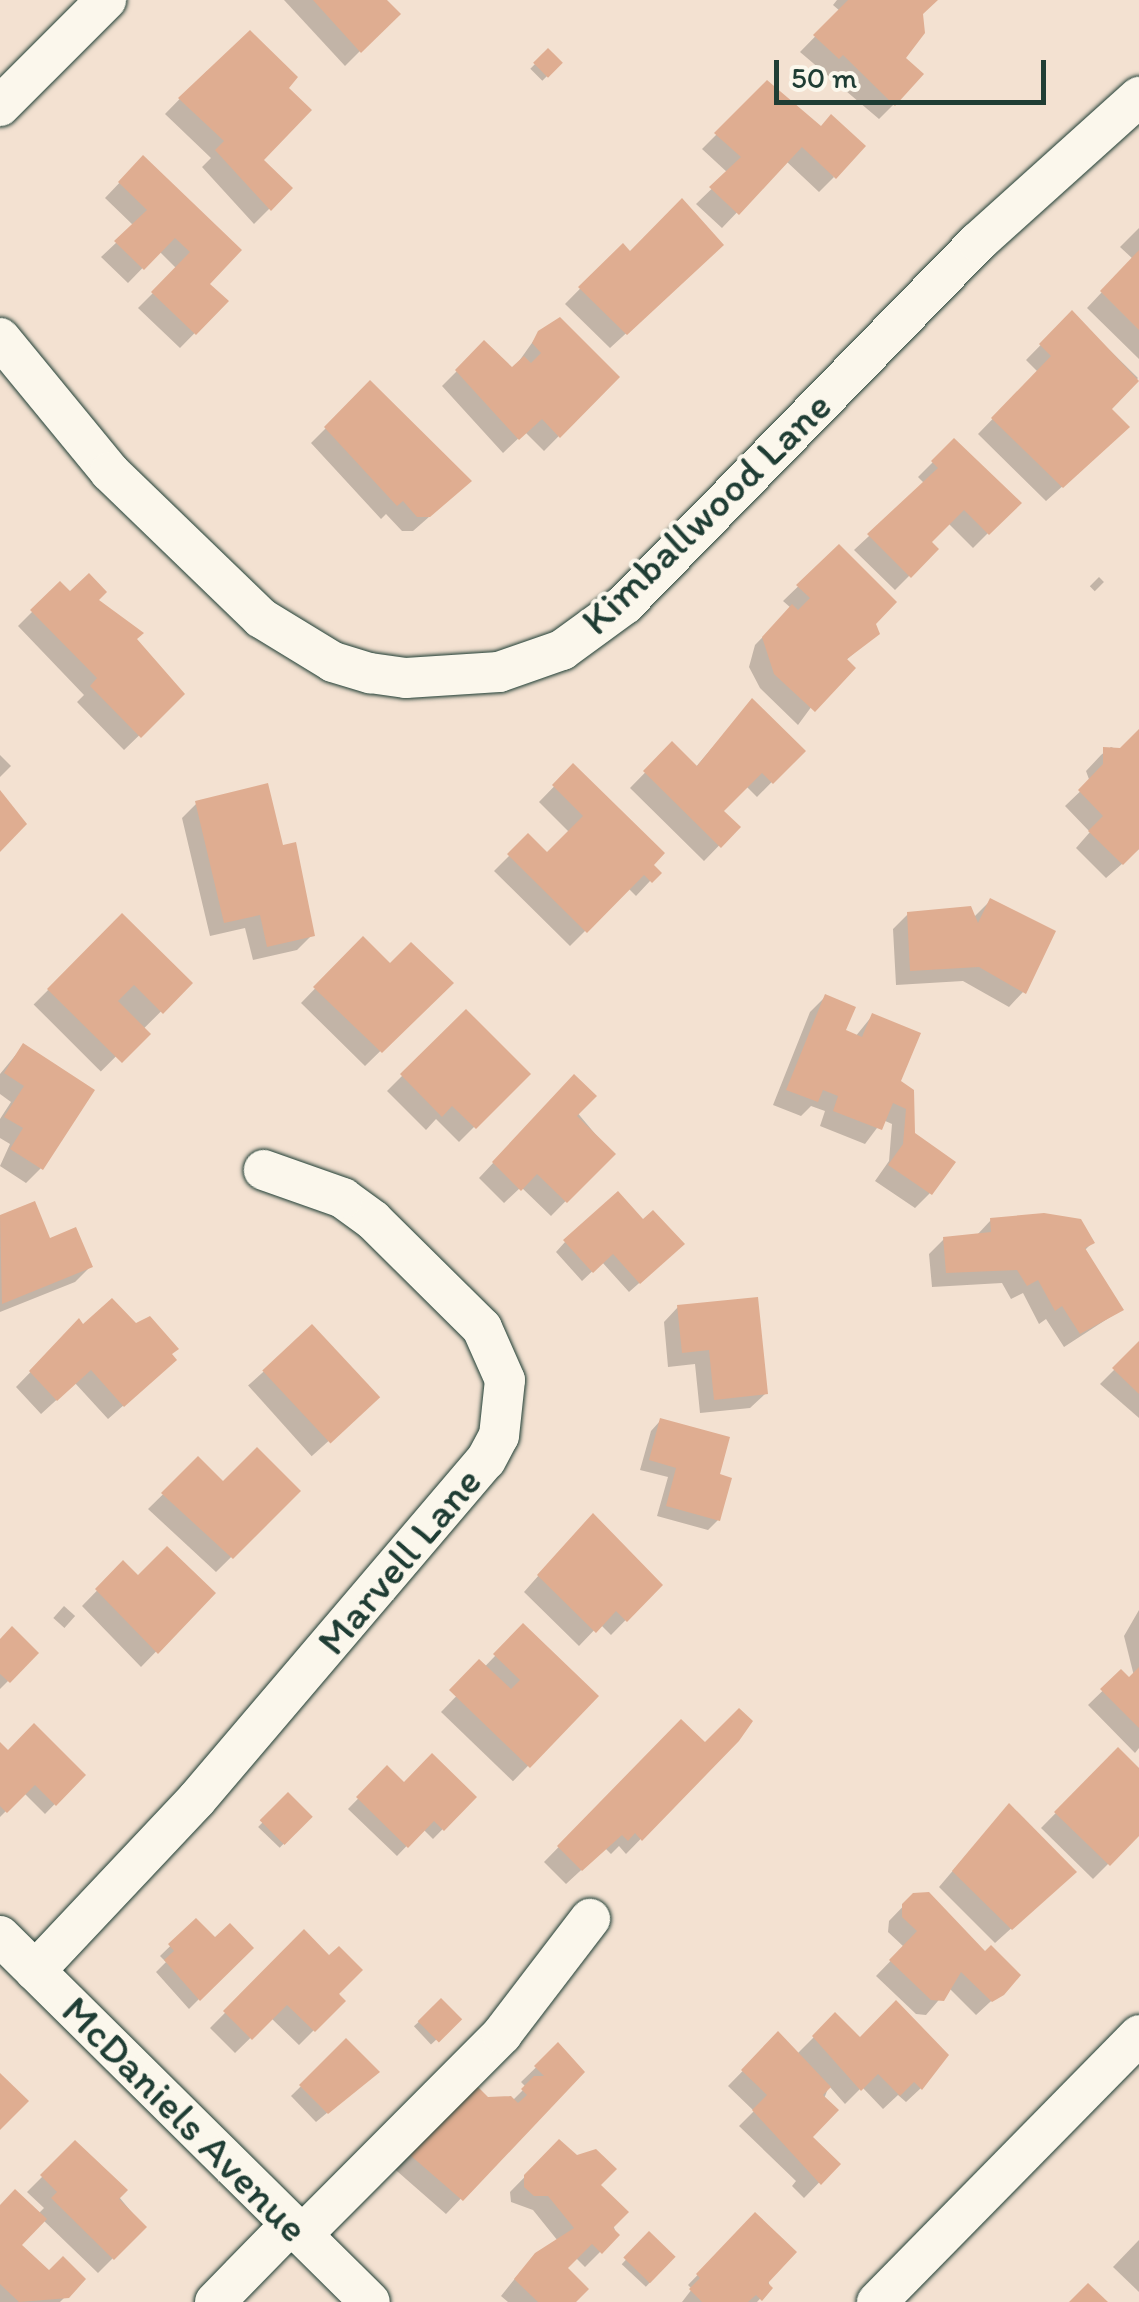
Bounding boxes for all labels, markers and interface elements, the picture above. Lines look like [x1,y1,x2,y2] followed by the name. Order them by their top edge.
[779,40,1052,102] scale bar
[791,59,857,96] text: 50 m
[570,380,842,646] street label: Kimballwood Lane
[305,1456,493,1666] street label: Marvell Lane
[52,1986,318,2252] street label: McDaniels Avenue

